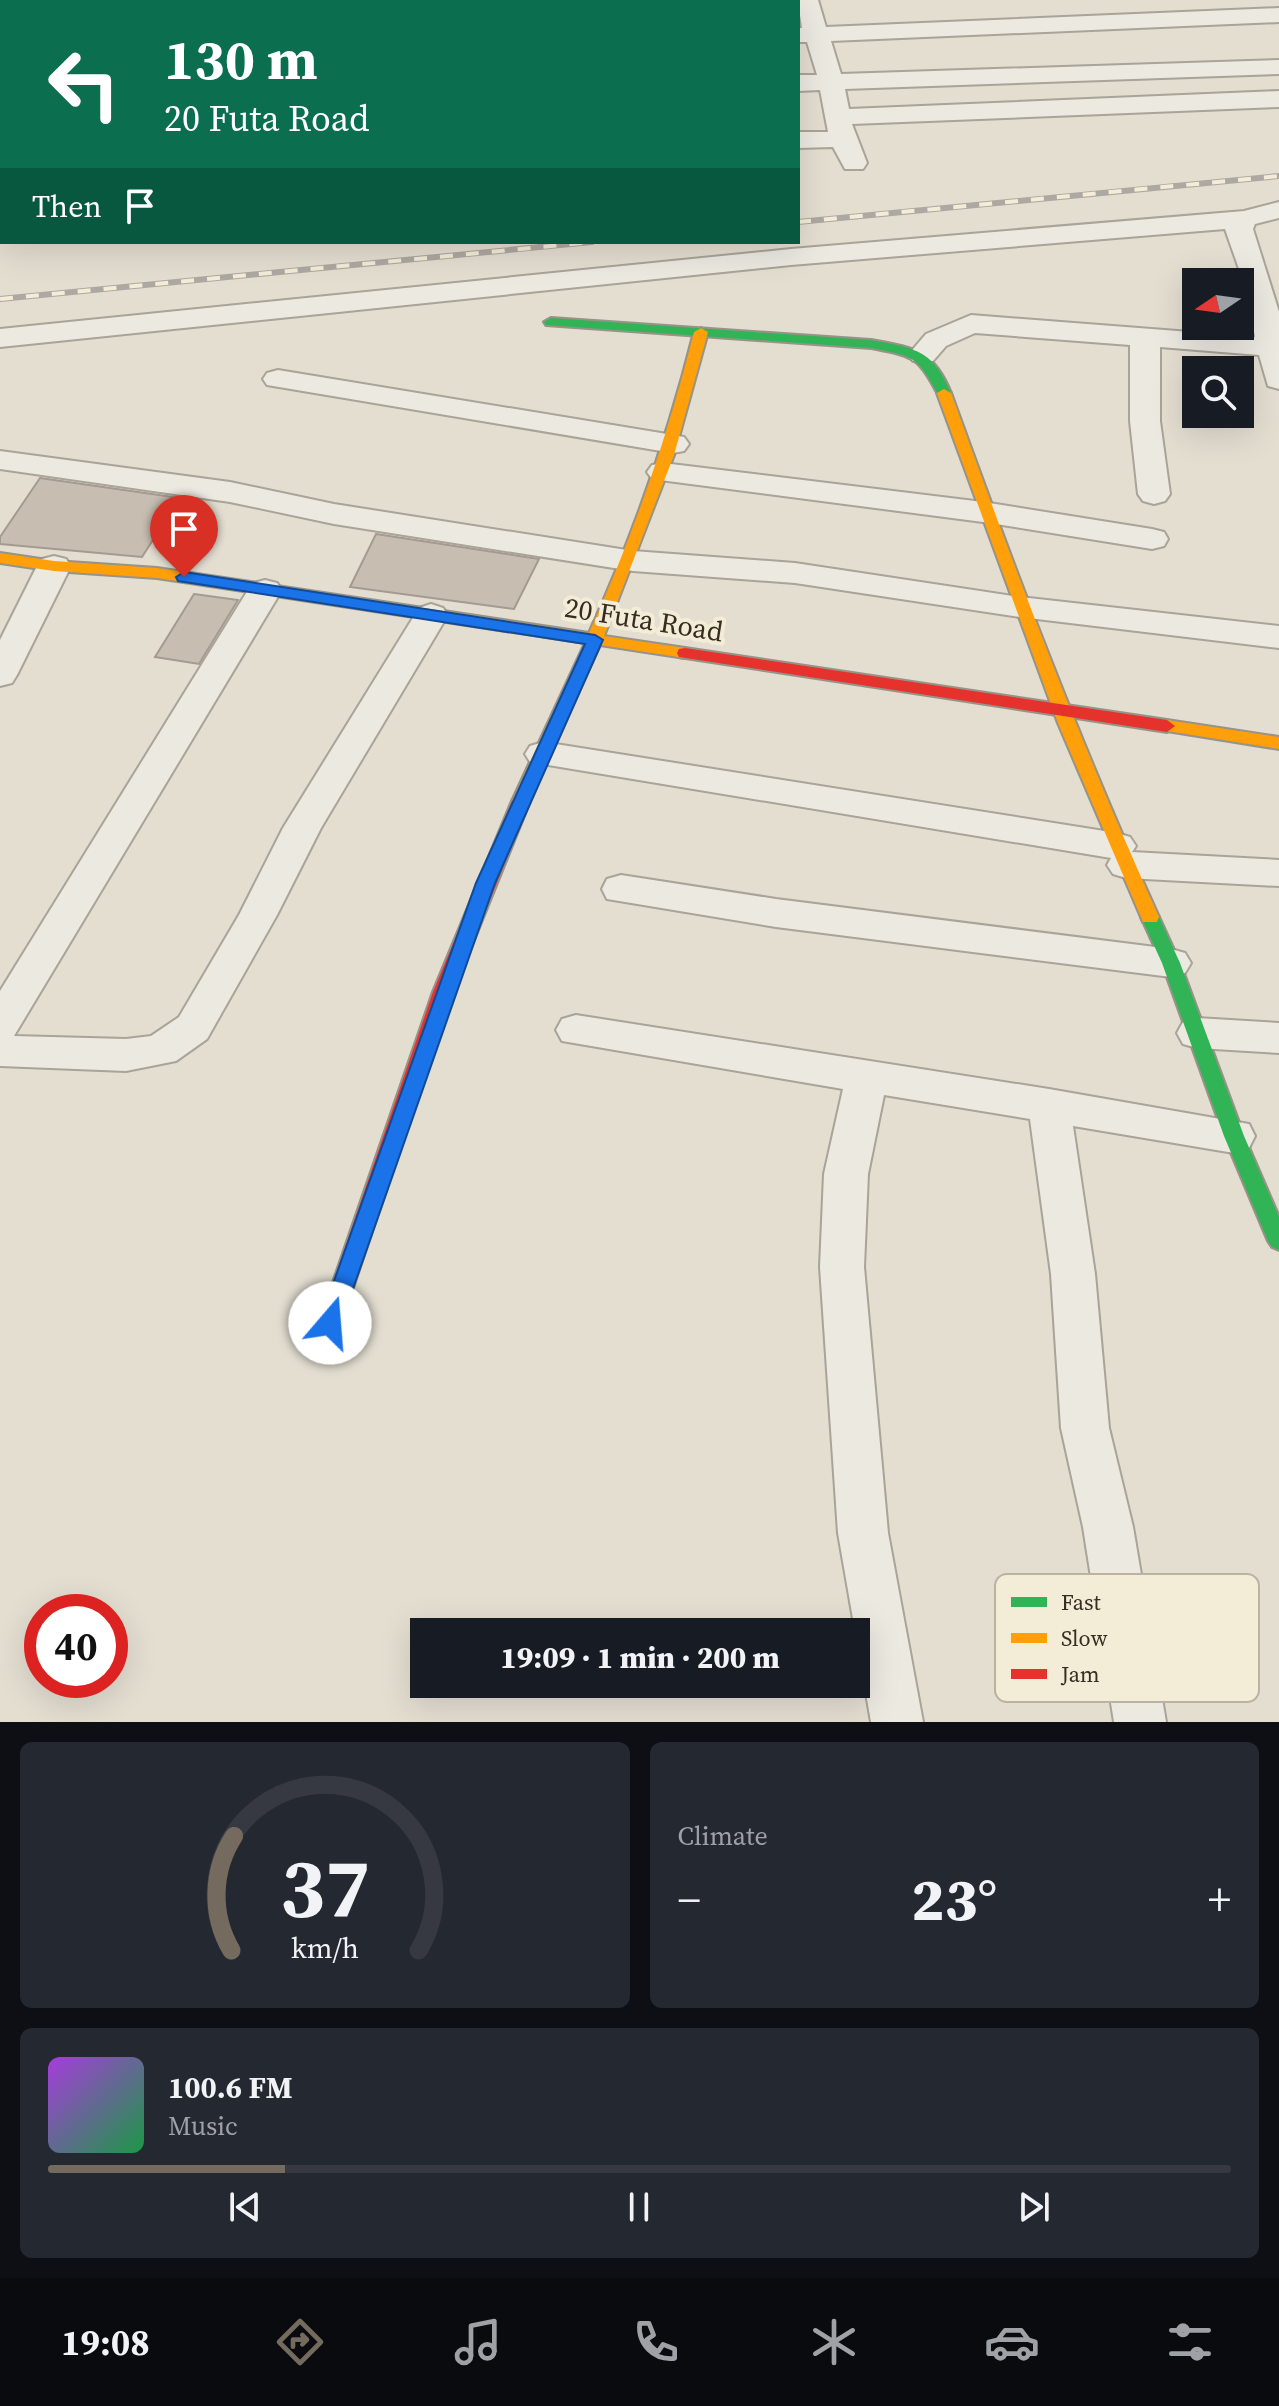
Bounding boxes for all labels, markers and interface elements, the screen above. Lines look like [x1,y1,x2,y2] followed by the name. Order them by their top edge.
[164,21,318,98] text: 130 m
[32,32,136,136] icon: left
[164,94,369,143] text: 20 Futa Road
[118,184,162,228] icon: arrive
[32,186,102,227] text: Then
[1182,268,1254,340] north arrow
[1182,268,1254,428] map controls
[1182,356,1254,428] button: search
[150,495,218,577] pin
[162,507,206,551] icon: arrive
[562,588,726,650] street label: 20 Futa Road
[288,1281,372,1365] position arrow
[995,1574,1259,1702] legend
[1061,1587,1102,1617] text: Fast
[24,1594,128,1698] speed limit sign: 40
[1061,1623,1108,1653] text: Slow
[500,1637,780,1678] text: 19:09 · 1 min · 200 m
[1060,1659,1100,1689] text: Jam
[678,1818,768,1854] text: Climate
[280,1831,370,1945] text: 37
[911,1858,997,1940] text: 23°
[678,1869,701,1930] text: −
[1208,1869,1231,1930] text: +
[291,1928,359,1968] text: km/h
[168,2067,293,2108] text: 100.6 FM
[168,2108,238,2144] text: Music
[223,2185,267,2229] icon: previous
[617,2185,661,2229] icon: pause
[1012,2185,1056,2229] icon: next
[272,2314,328,2370] icon: directions
[450,2314,506,2370] icon: music
[628,2314,684,2370] icon: phone
[806,2314,862,2370] icon: climate
[984,2314,1040,2370] icon: car
[1162,2314,1218,2370] icon: filters
[61,2318,150,2367] text: 19:08

